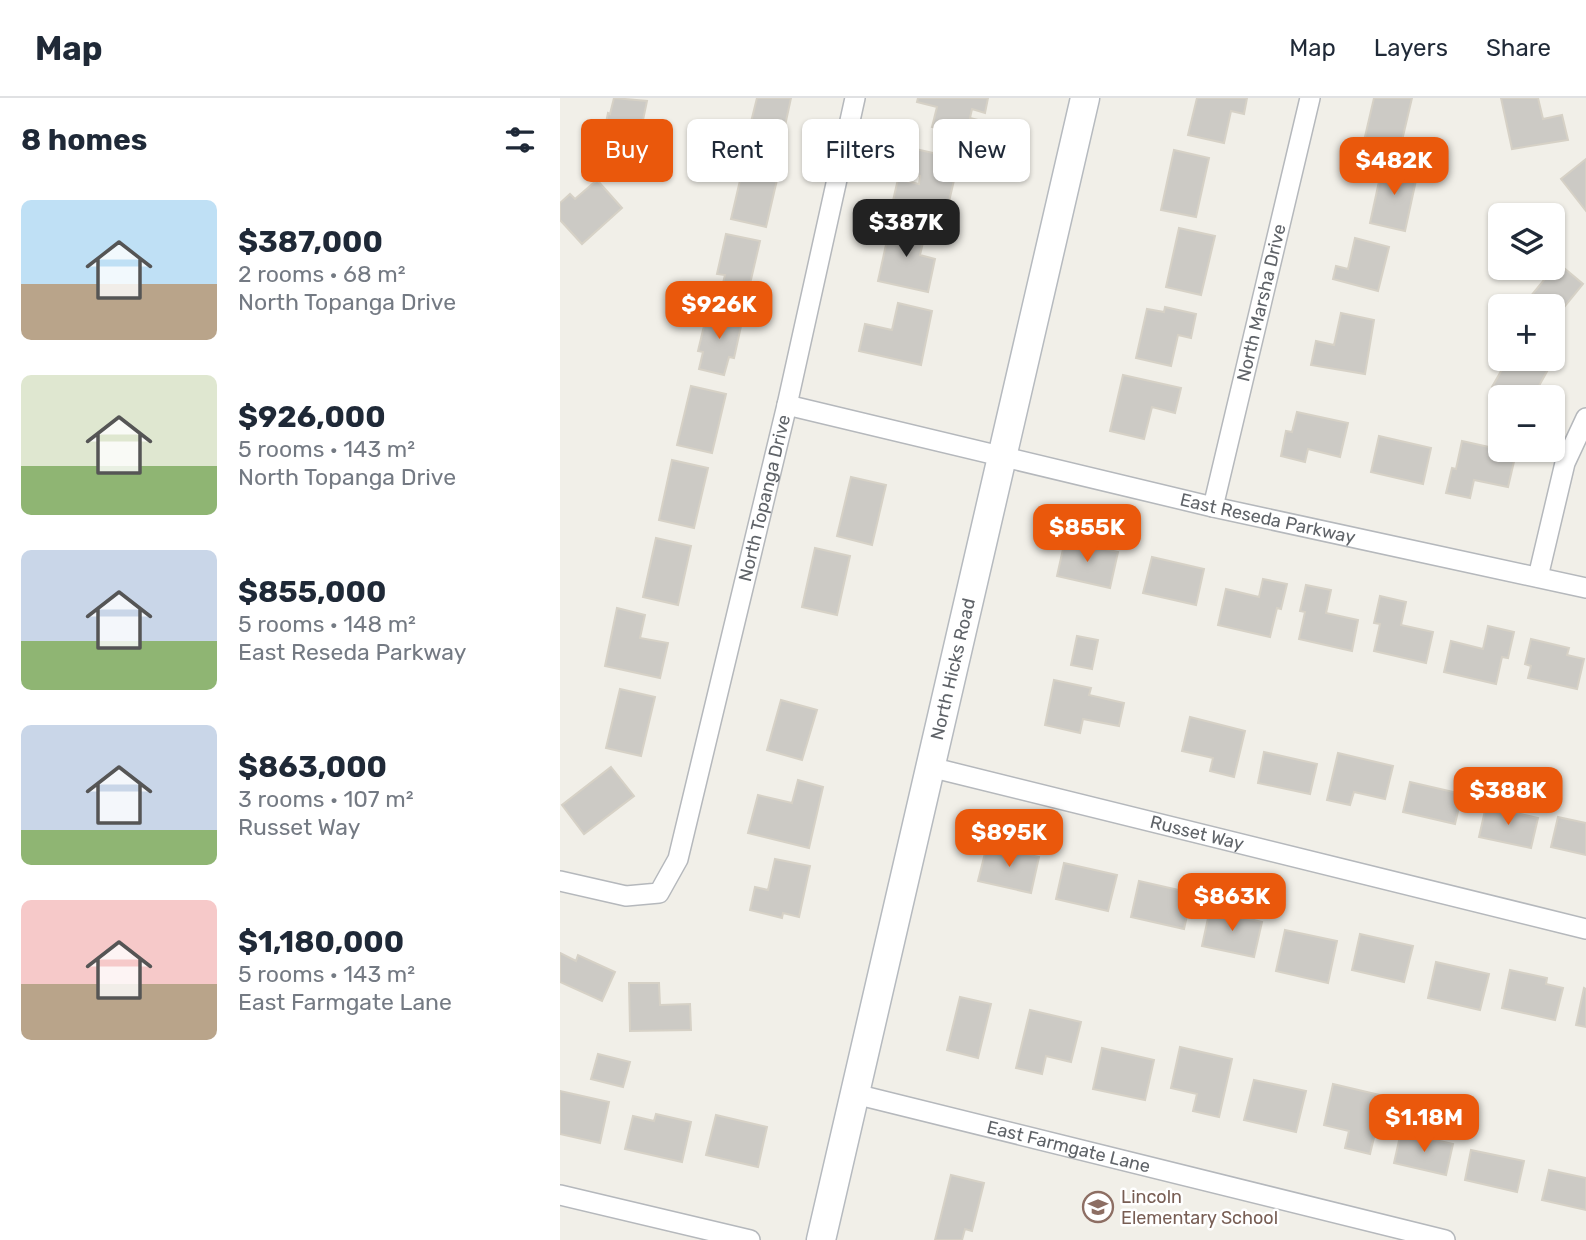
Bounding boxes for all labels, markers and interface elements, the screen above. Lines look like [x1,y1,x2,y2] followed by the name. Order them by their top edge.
[35,29,103,68] text: Map
[1289,34,1336,62] text: Map
[1374,34,1448,62] text: Layers
[1486,34,1551,62] text: Share
[581,119,673,182] chip: Buy
[687,119,788,182] chip: Rent
[802,119,919,182] chip: Filters
[933,119,1030,182] chip: New
[501,121,539,159] icon: filters
[21,122,147,158] text: 8 homes
[1345,138,1443,197] pin: $482K
[1356,146,1432,174] text: $482K
[857,200,955,259] pin: $387K
[1488,203,1565,462] map controls
[1488,203,1565,280] button: layers
[869,208,943,236] text: $387K
[1232,222,1291,384] street label: North Marsha Drive
[238,224,383,260] text: $387,000
[77,228,161,312] icon: home
[238,260,406,288] text: 2 rooms · 68 m²
[670,282,768,341] pin: $926K
[238,288,456,316] text: North Topanga Drive
[681,290,757,318] text: $926K
[1488,294,1565,371] button: +
[1488,385,1565,462] button: −
[238,399,386,435] text: $926,000
[77,403,161,487] icon: home
[734,412,795,584] street label: North Topanga Drive
[238,435,415,463] text: 5 rooms · 143 m²
[238,463,456,491] text: North Topanga Drive
[1178,488,1358,549] street label: East Reseda Parkway
[1038,504,1136,564] pin: $855K
[1049,513,1125,541] text: $855K
[238,574,386,610] text: $855,000
[77,578,161,662] icon: home
[926,596,980,742] street label: North Hicks Road
[238,610,416,638] text: 5 rooms · 148 m²
[238,638,466,666] text: East Reseda Parkway
[238,749,387,785] text: $863,000
[77,753,161,837] icon: home
[1459,768,1557,827] pin: $388K
[1470,776,1546,804] text: $388K
[238,785,414,813] text: 3 rooms · 107 m²
[960,810,1058,869] pin: $895K
[1148,811,1246,855] street label: Russet Way
[238,813,360,841] text: Russet Way
[971,818,1047,846] text: $895K
[1183,874,1281,933] pin: $863K
[1194,882,1270,910] text: $863K
[238,924,404,960] text: $1,180,000
[77,928,161,1012] icon: home
[238,960,415,988] text: 5 rooms · 143 m²
[238,988,452,1016] text: East Farmgate Lane
[1367,1094,1481,1154] pin: $1.18M
[1385,1103,1463,1131] text: $1.18M
[985,1116,1153,1178] street label: East Farmgate Lane
[1121,1186,1278,1229] place label: Lincoln Elementary School
[1081,1190,1115,1224] school or university icon: Lincoln Elementary School

